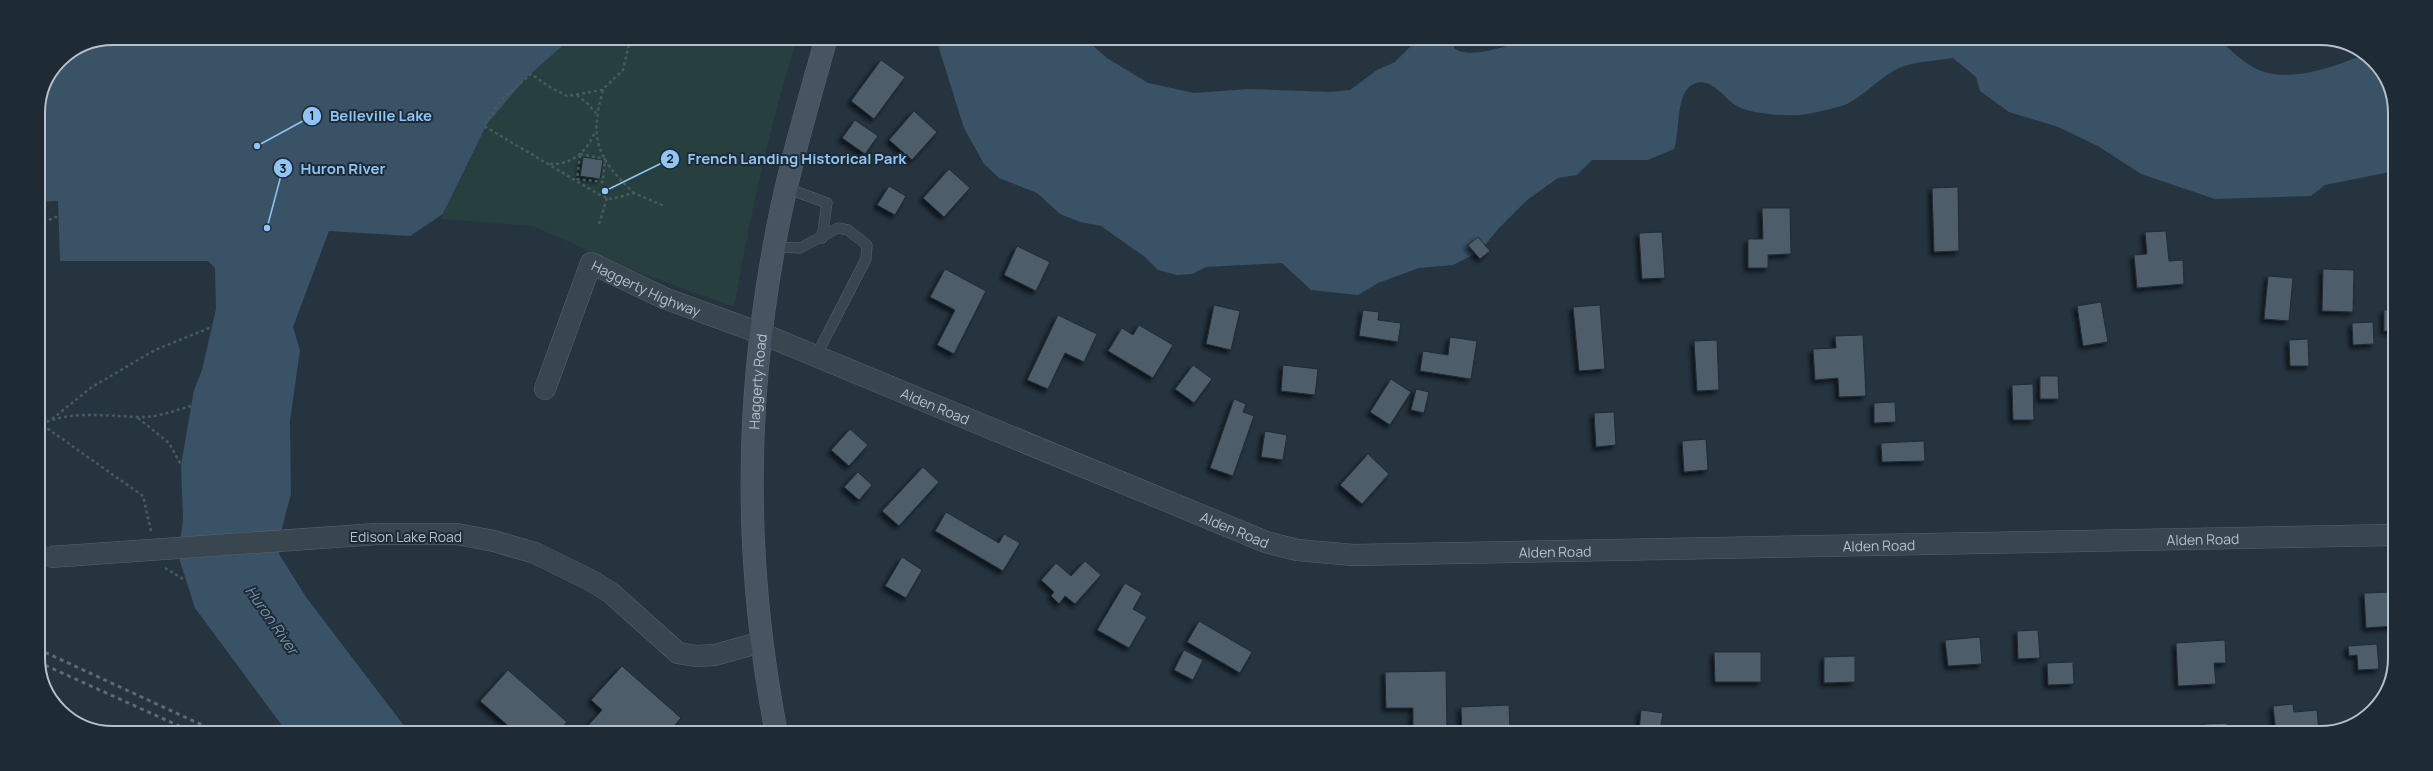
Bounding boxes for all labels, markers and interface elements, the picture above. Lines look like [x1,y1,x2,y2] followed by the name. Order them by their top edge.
[302,102,440,129] callout: Belleville Lake
[330,105,432,126] text: Belleville Lake
[309,107,315,124] text: 1
[660,145,915,172] callout: French Landing Historical Park
[688,148,907,169] text: French Landing Historical Park
[666,150,674,167] text: 2
[273,155,393,182] callout: Huron River
[301,158,385,179] text: Huron River
[280,160,287,177] text: 3
[589,255,704,320] street label: Haggerty Highway
[744,333,770,430] street label: Haggerty Road
[898,383,973,428] street label: Alden Road
[1198,506,1272,552] street label: Alden Road
[350,527,462,546] street label: Edison Lake Road
[2166,528,2239,549] street label: Alden Road
[1842,535,1915,555] street label: Alden Road
[1518,541,1592,561] street label: Alden Road
[241,581,305,661] water label: Huron River

